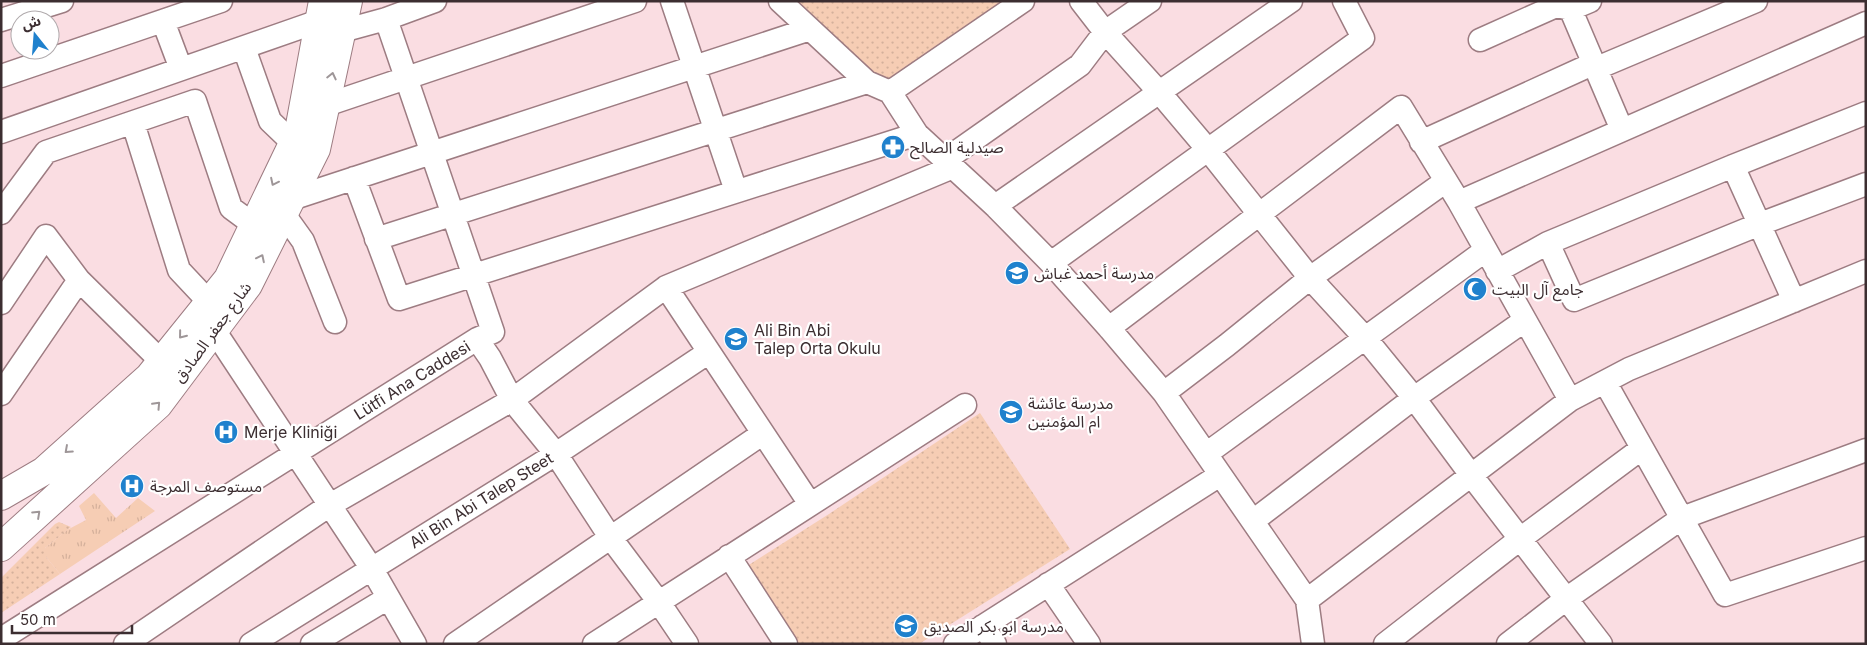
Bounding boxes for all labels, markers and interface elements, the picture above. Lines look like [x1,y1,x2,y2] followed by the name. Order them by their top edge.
[10,10,60,60] north arrow
[19,11,43,33] text: ش
[326,71,337,80] one-way arrow
[880,134,906,160] pharmacy icon: صيدلية الصالح
[910,137,1004,160] place label: صيدلية الصالح
[270,177,280,186] one-way arrow
[255,255,265,264] one-way arrow
[1004,260,1030,286] school or university icon: مدرسة أحمد غباش
[1034,263,1154,283] place label: مدرسة أحمد غباش
[1462,276,1488,302] mosque icon: جامع آل البيت
[169,278,258,388] street label: شارع جعفر الصادق
[1492,279,1584,302] place label: جامع آل البيت
[754,320,881,358] place label: Ali Bin Abi Talep Orta Okulu
[723,326,749,352] school or university icon: Ali Bin Abi Talep Orta Okulu
[179,330,188,339] one-way arrow
[350,336,474,424] street label: Lütfi Ana Caddesi
[1028,393,1114,434] place label: مدرسة عائشة ام المؤمنين
[998,399,1024,425] school or university icon: مدرسة عائشة ام المؤمنين
[151,401,160,410] one-way arrow
[213,419,239,445] hospital icon: Merje Kliniği
[244,422,337,442] place label: Merje Kliniği
[64,444,73,453] one-way arrow
[405,448,557,552] street label: Ali Bin Abi Talep Steet
[119,473,145,499] hospital icon: مستوصف المرجة
[150,476,262,496] place label: مستوصف المرجة
[31,511,40,520] one-way arrow
[12,602,132,634] scale bar
[20,610,56,629] text: 50 m
[893,613,919,639] school or university icon: مدرسة ابو بكر الصديق
[924,616,1064,637] place label: مدرسة ابو بكر الصديق

